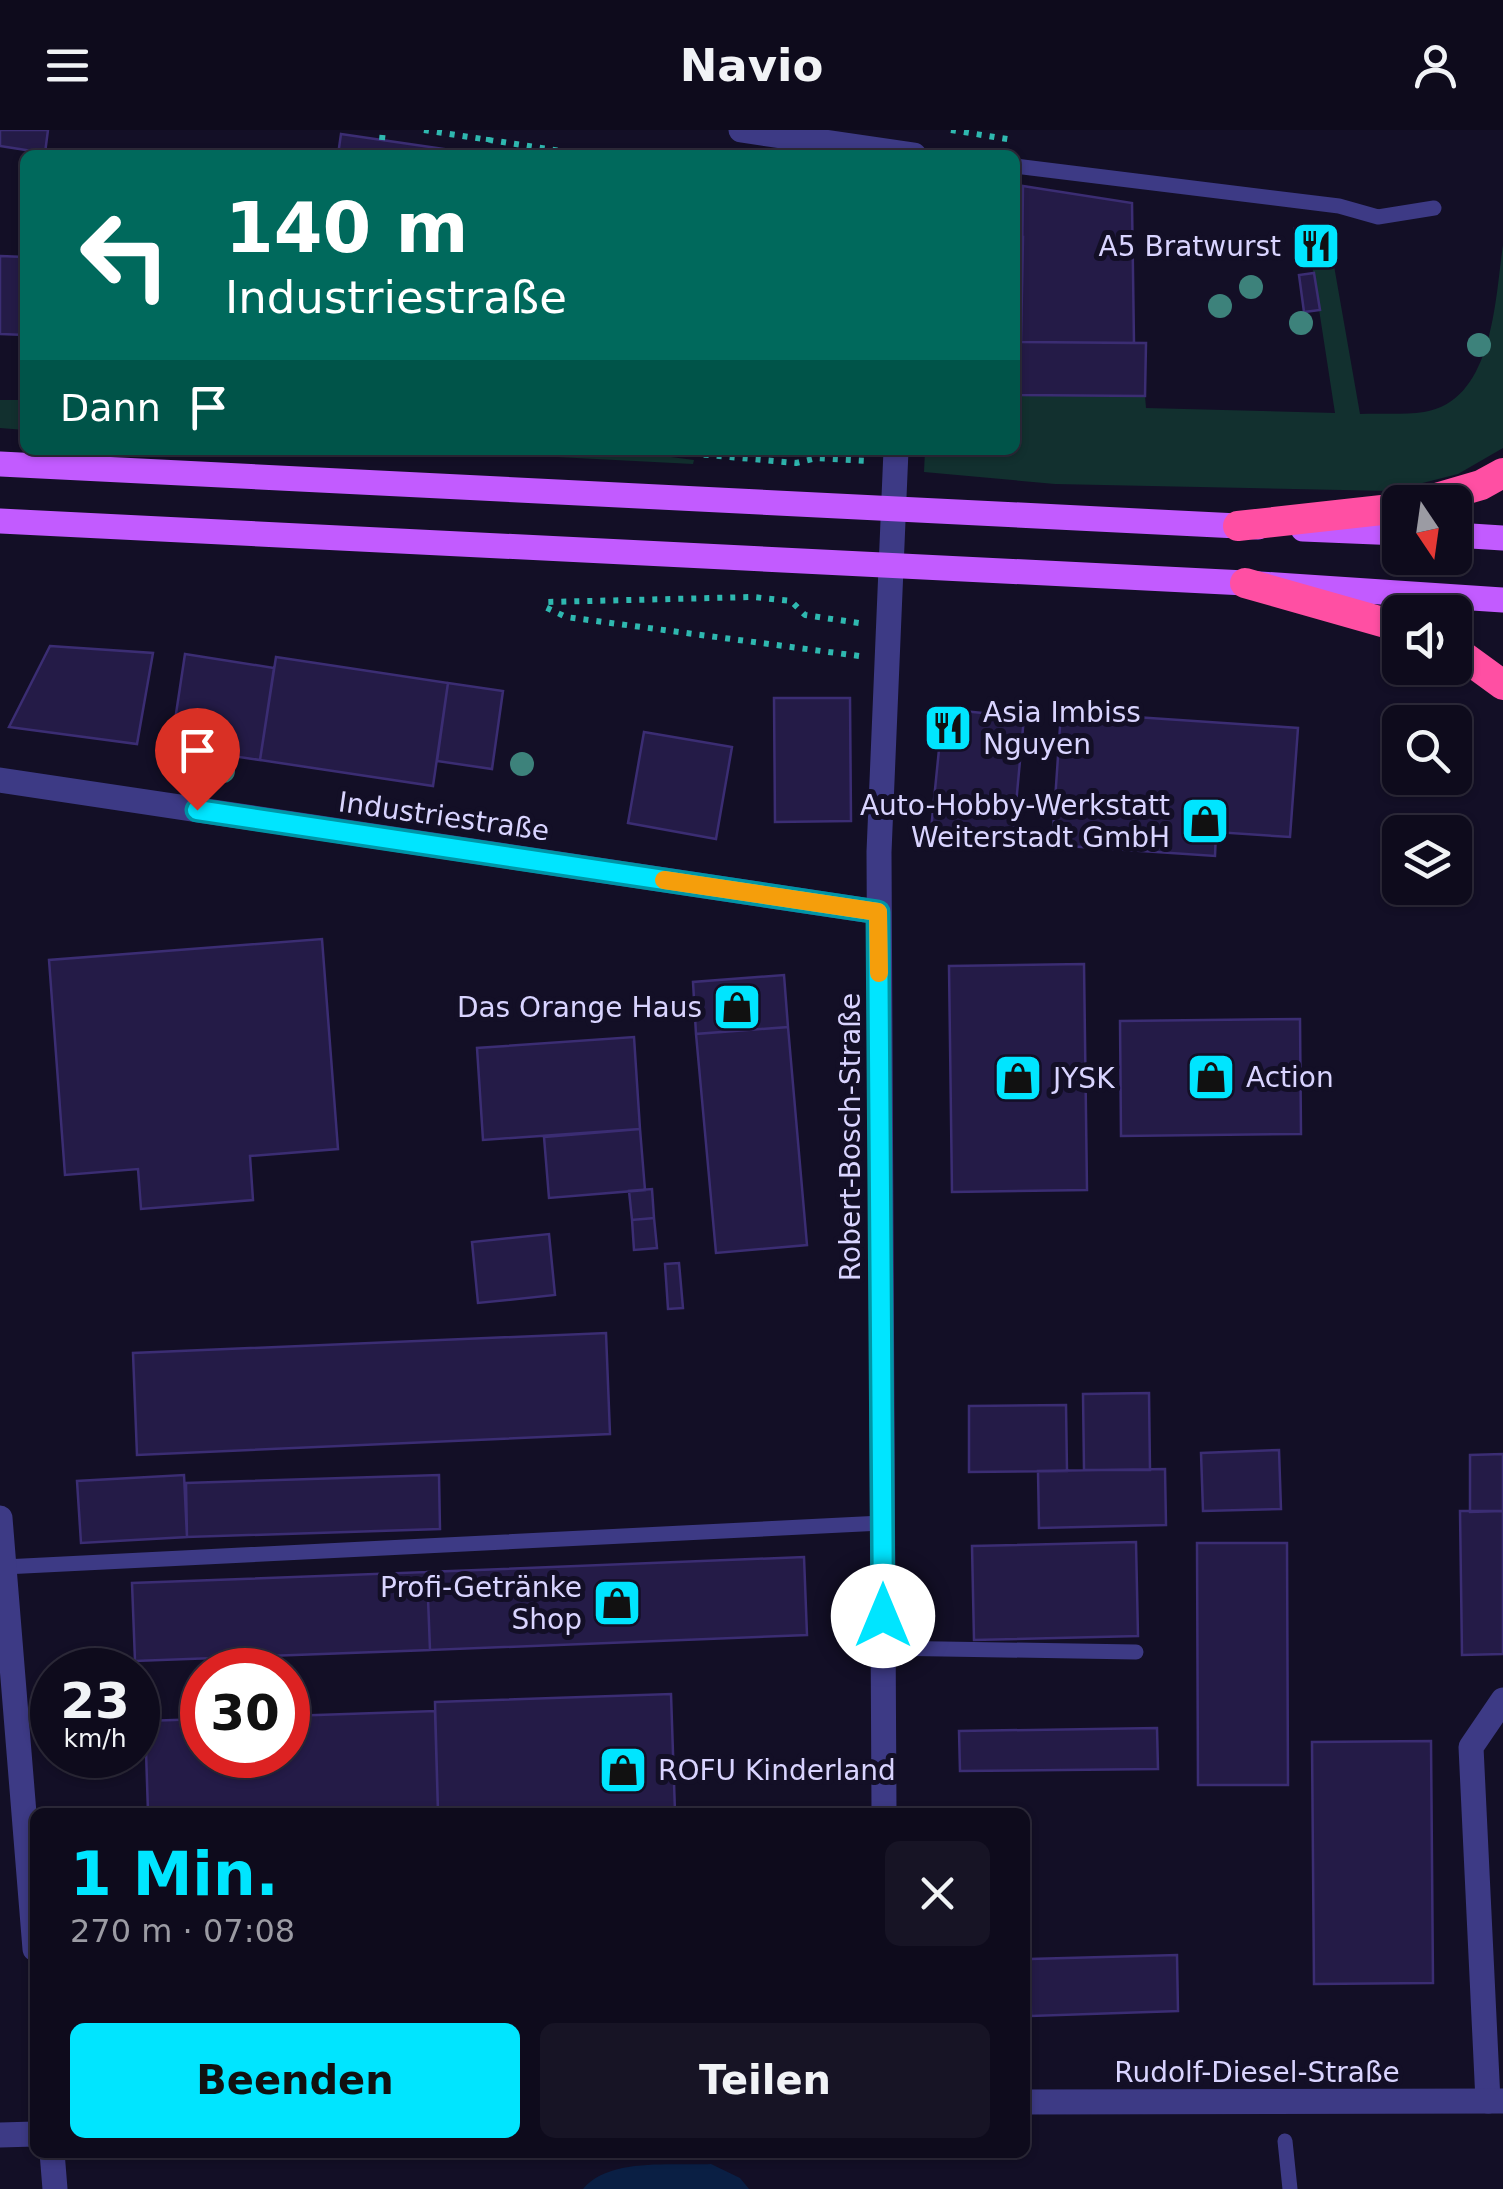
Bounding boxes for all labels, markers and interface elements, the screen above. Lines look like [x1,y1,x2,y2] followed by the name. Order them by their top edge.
[40,38,95,93] icon: menu
[1408,38,1463,93] icon: person
[680,39,823,92] text: Navio
[225,187,468,269] text: 140 m
[60,190,190,320] icon: left
[1290,220,1342,272] restaurant icon: A5 Bratwurst
[1099,230,1281,263] place label: A5 Bratwurst
[225,271,567,324] text: Industriestraße
[181,380,236,435] icon: arrive
[60,386,161,430] text: Dann
[1382,485,1472,575] north arrow
[1382,485,1472,905] map controls
[1382,595,1472,685] button: sound
[983,696,1141,761] place label: Asia Imbiss Nguyen
[922,702,974,754] restaurant icon: Asia Imbiss Nguyen
[1382,705,1472,795] button: search
[155,708,240,811] pin
[170,723,225,778] icon: arrive
[336,785,552,848] street label: Industriestraße
[860,789,1170,854] place label: Auto-Hobby-Werkstatt Weiterstadt GmbH
[1179,795,1231,847] shop icon: Auto-Hobby-Werkstatt Weiterstadt GmbH
[1382,815,1472,905] button: layers
[711,981,763,1033] shop icon: Das Orange Haus
[457,991,702,1024] place label: Das Orange Haus
[834,993,867,1281] street label: Robert-Bosch-Straße
[1185,1051,1237,1103] shop icon: Action
[992,1052,1044,1104] shop icon: JYSK
[1246,1061,1334,1094] place label: Action
[1051,1062,1115,1095] place label: JYSK
[831,1564,935,1668] position arrow
[380,1571,582,1636] place label: Profi-Getränke Shop
[591,1577,643,1629] shop icon: Profi-Getränke Shop
[180,1648,310,1778] speed limit sign: 30
[60,1672,130,1730] text: 23
[63,1724,127,1753] text: km/h
[597,1744,649,1796] shop icon: ROFU Kinderland
[658,1754,896,1787] place label: ROFU Kinderland
[70,1839,278,1909] text: 1 Min.
[885,1841,990,1946] button: close
[70,1912,295,1950] text: 270 m · 07:08
[70,2023,520,2138] button: Beenden
[540,2023,990,2138] button: Teilen
[1114,2056,1400,2089] street label: Rudolf-Diesel-Straße

